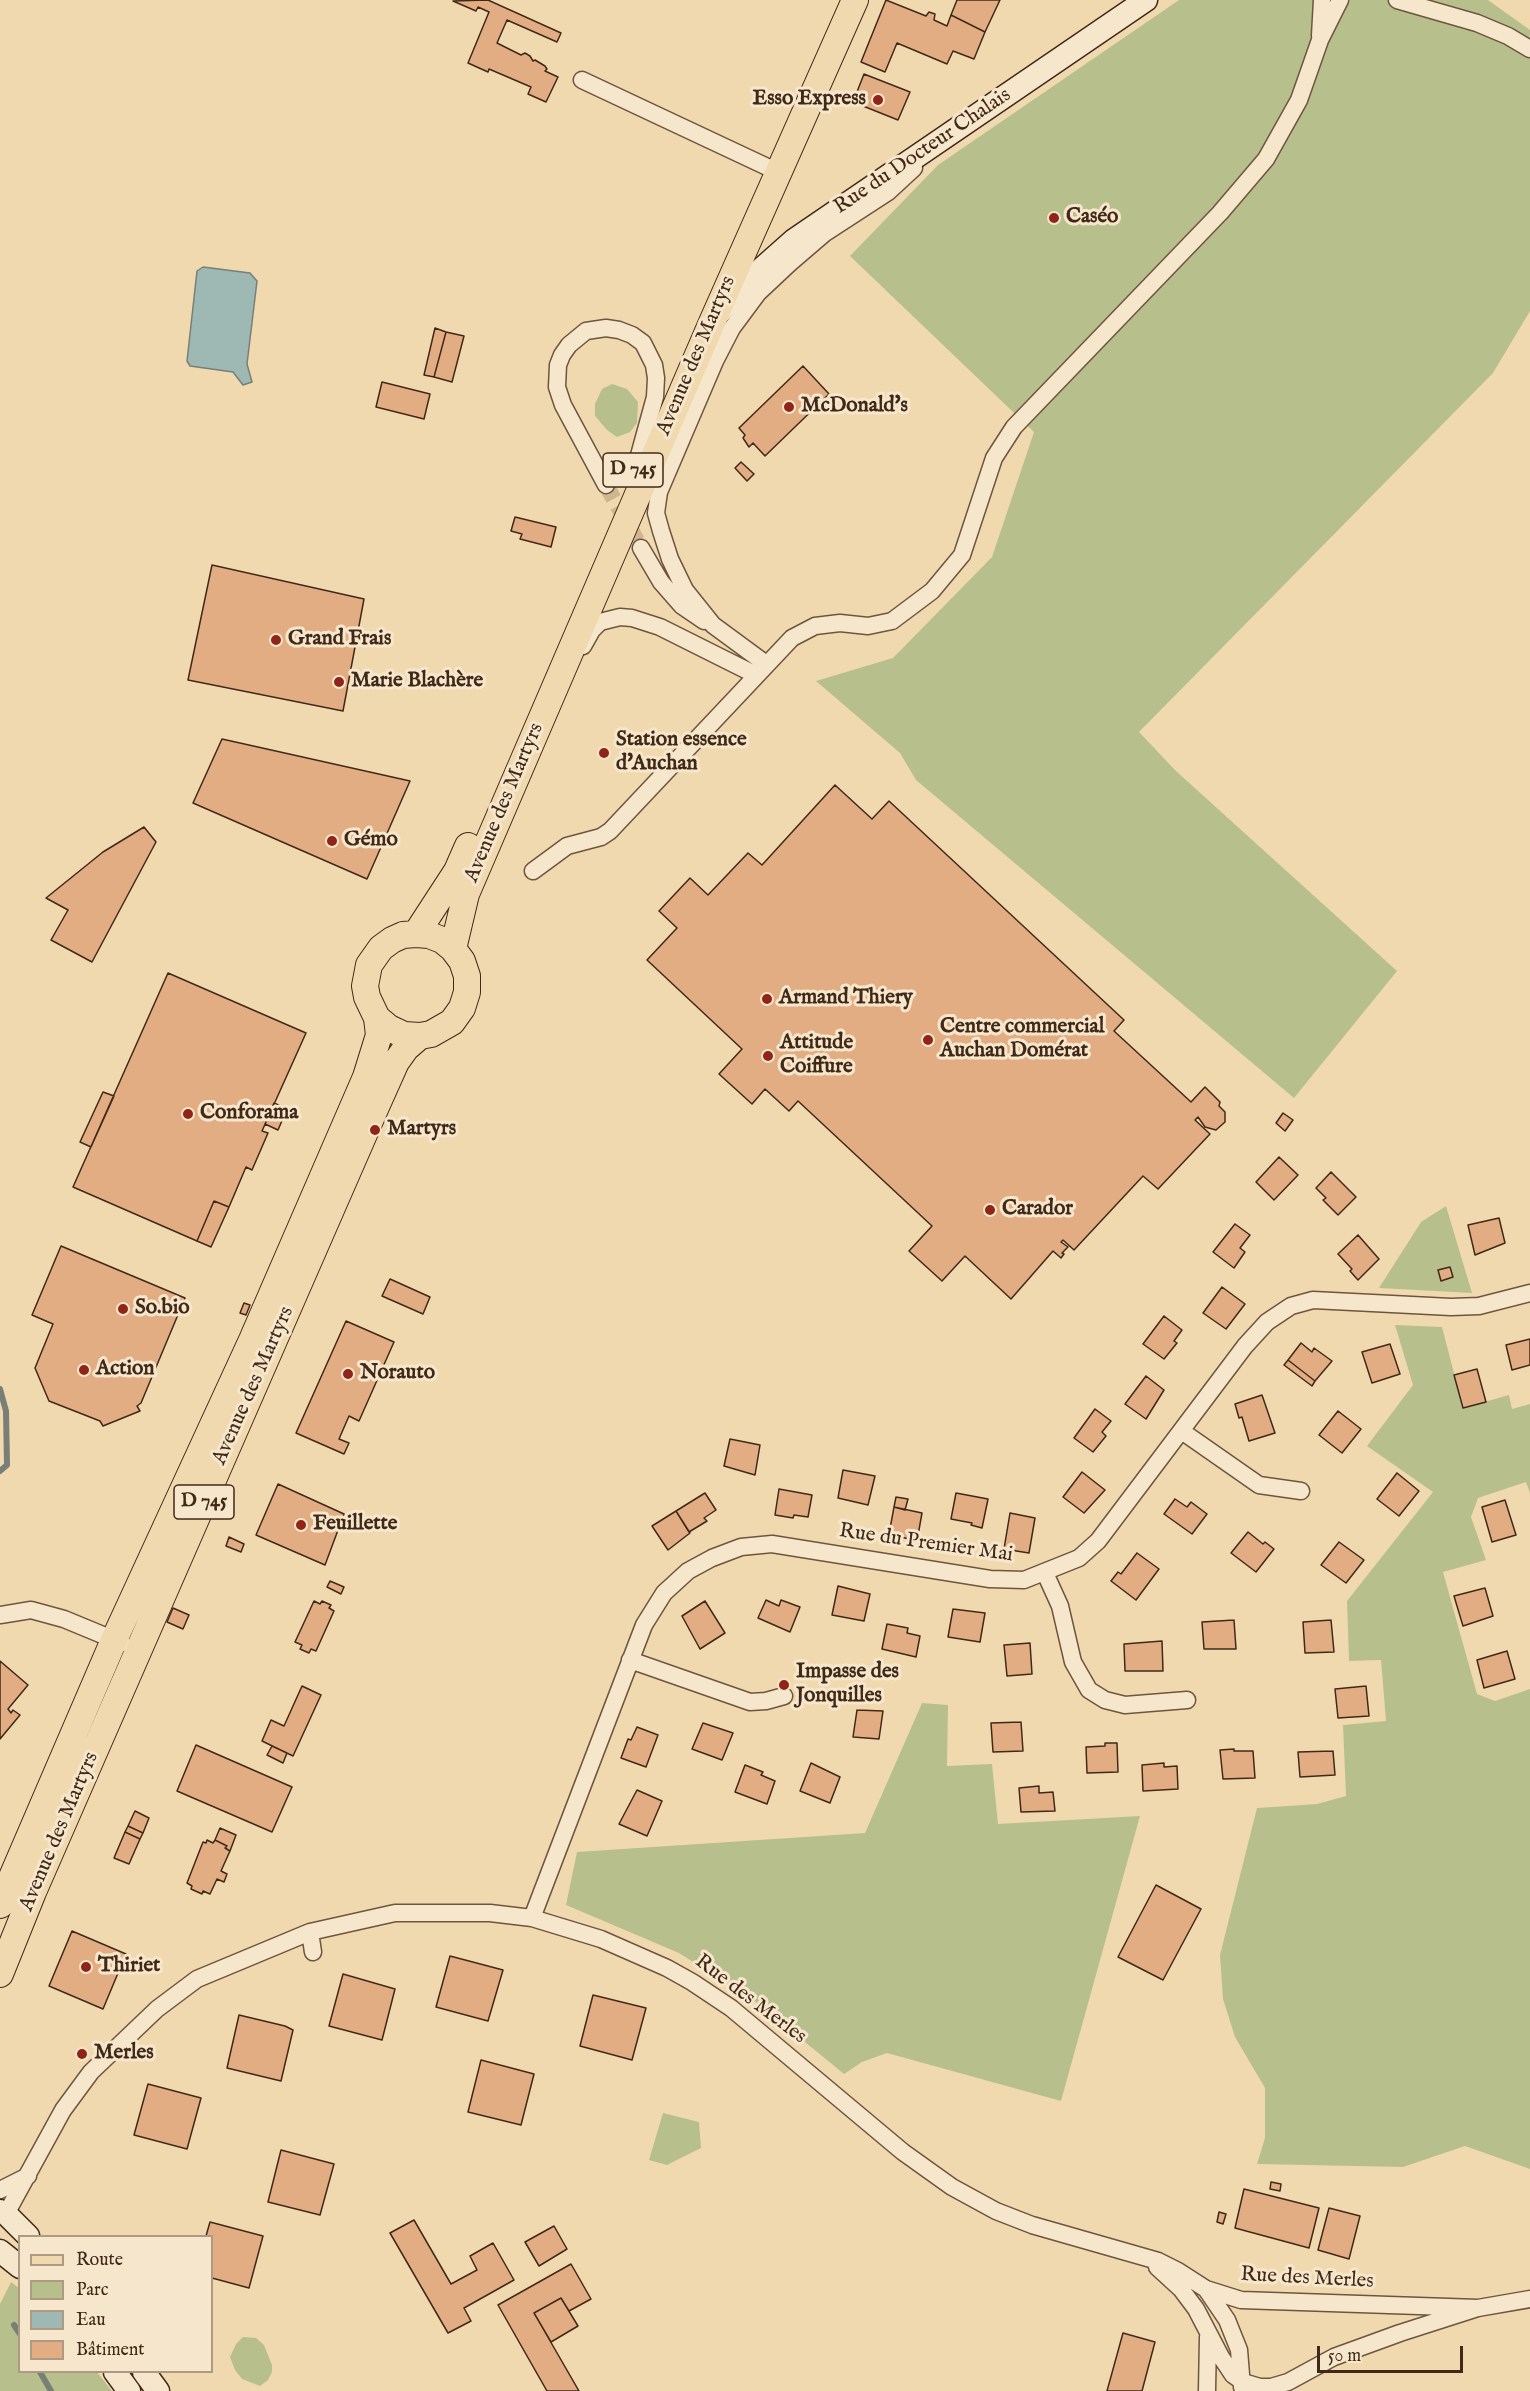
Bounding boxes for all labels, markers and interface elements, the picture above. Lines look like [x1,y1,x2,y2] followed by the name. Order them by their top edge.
[830,83,1016,221] street label: Rue du Docteur Chalais
[753,87,866,113] place label: Esso Express
[871,93,885,107] marker: Esso Express
[1066,205,1118,231] place label: Caséo
[1047,211,1061,225] marker: Caséo
[652,272,742,440] street label: Avenue des Martyrs
[801,394,908,420] place label: McDonald's
[782,400,796,414] marker: McDonald's
[603,453,663,487] road number: D 745
[288,627,391,653] place label: Grand Frais
[269,633,283,647] marker: Grand Frais
[351,669,483,695] place label: Marie Blachère
[332,675,346,689] marker: Marie Blachère
[460,719,550,887] street label: Avenue des Martyrs
[616,728,747,778] place label: Station essence d'Auchan
[597,746,611,760] marker: Station essence d'Auchan
[344,828,398,854] place label: Gémo
[325,834,339,848] marker: Gémo
[779,986,913,1012] place label: Armand Thiery
[760,992,774,1006] marker: Armand Thiery
[940,1015,1104,1065] place label: Centre commercial Auchan Domérat
[780,1031,853,1081] place label: Attitude Coiffure
[921,1033,935,1047] marker: Centre commercial Auchan Domérat
[761,1049,775,1063] marker: Attitude Coiffure
[200,1101,298,1127] place label: Conforama
[181,1107,195,1121] marker: Conforama
[387,1117,456,1143] place label: Martyrs
[368,1123,382,1137] marker: Martyrs
[1002,1197,1073,1223] place label: Carador
[983,1203,997,1217] marker: Carador
[135,1296,190,1322] place label: So.bio
[116,1302,130,1316] marker: So.bio
[208,1303,300,1469] street label: Avenue des Martyrs
[96,1357,154,1383] place label: Action
[360,1361,435,1387] place label: Norauto
[77,1363,91,1377] marker: Action
[341,1367,355,1381] marker: Norauto
[174,1485,234,1519] road number: D 745
[313,1512,397,1538] place label: Feuillette
[294,1518,308,1532] marker: Feuillette
[837,1519,1015,1569] street label: Rue du Premier Mai
[796,1660,899,1710] place label: Impasse des Jonquilles
[777,1678,791,1692] marker: Impasse des Jonquilles
[15,1748,105,1916] street label: Avenue des Martyrs
[689,1950,811,2050] street label: Rue des Merles
[98,1954,160,1980] place label: Thiriet
[79,1960,93,1974] marker: Thiriet
[94,2041,154,2067] place label: Merles
[75,2047,89,2061] marker: Merles
[18,2235,213,2373] legend
[76,2249,123,2272] text: Route
[1240,2263,1374,2295] street label: Rue des Merles
[76,2279,108,2302] text: Parc
[76,2309,106,2332] text: Eau
[1320,2334,1466,2372] scale bar
[76,2339,145,2362] text: Bâtiment
[1328,2345,1361,2368] text: 50 m

